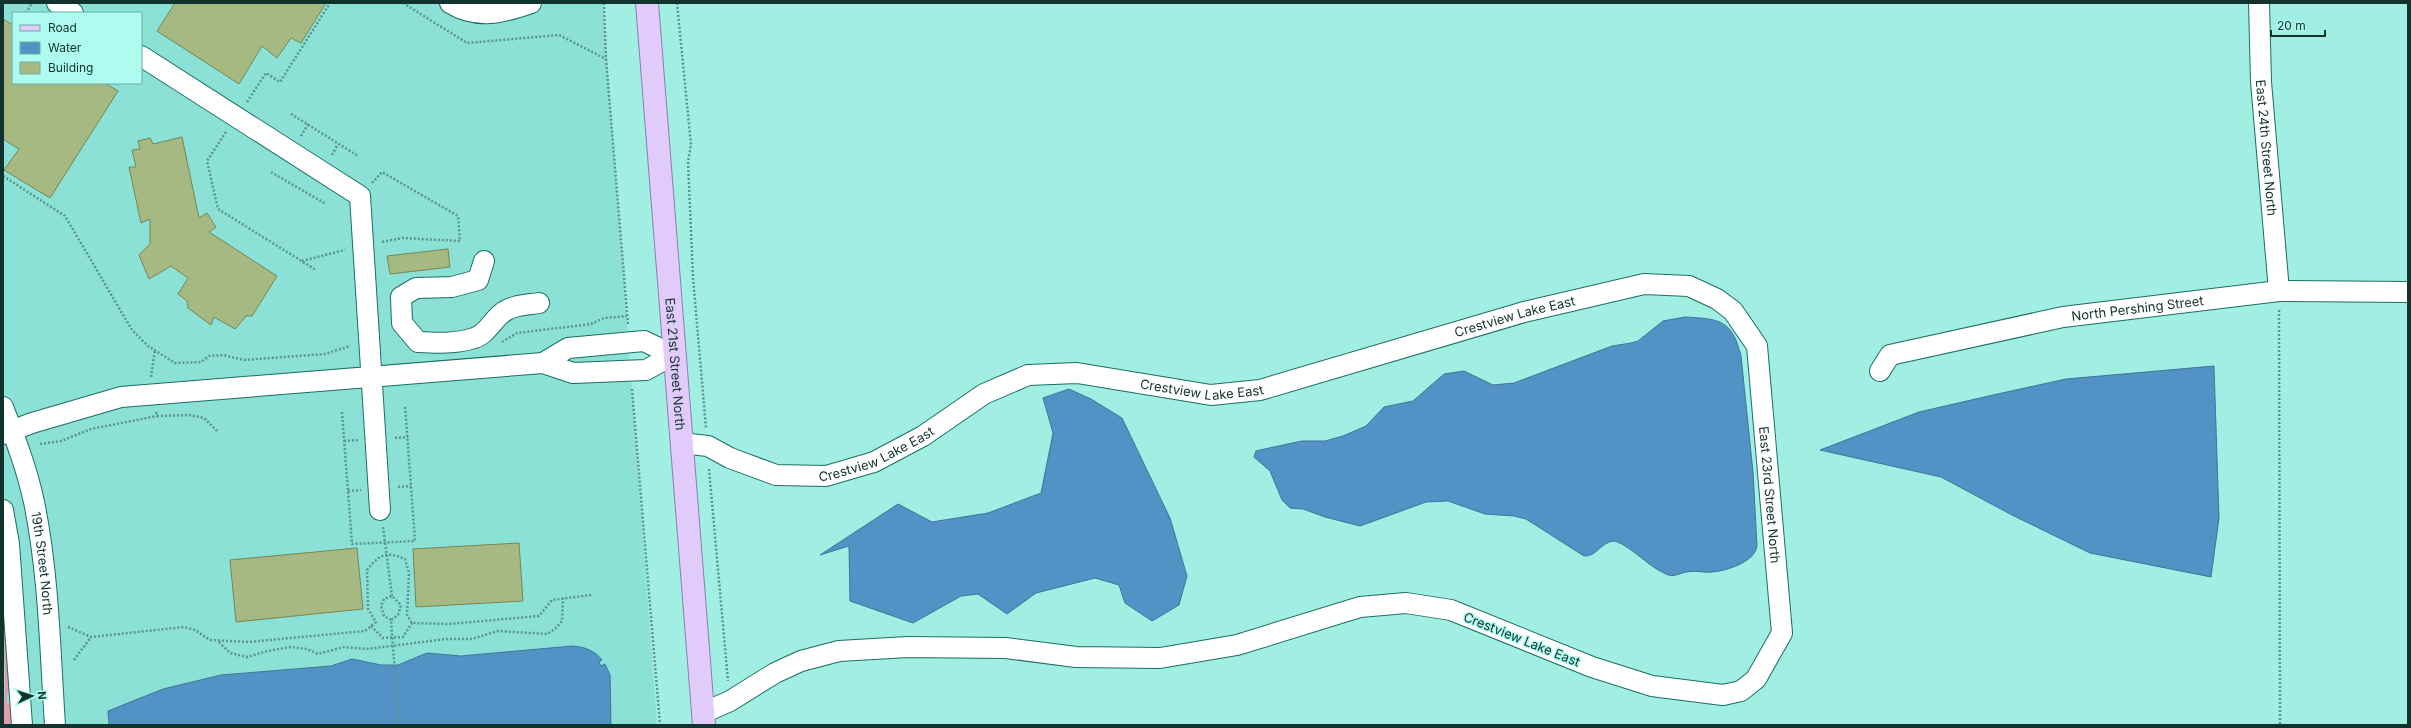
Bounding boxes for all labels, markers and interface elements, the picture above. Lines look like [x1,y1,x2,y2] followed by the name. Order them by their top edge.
[12,12,142,84] legend
[2271,12,2325,38] scale bar
[2277,18,2306,33] text: 20 m
[48,20,77,35] text: Road
[48,40,82,55] text: Water
[48,60,93,75] text: Building
[2253,79,2280,217] street label: East 24th Street North
[1452,292,1577,340] street label: Crestview Lake East
[2071,292,2204,324] street label: North Pershing Street
[662,297,689,431] street label: East 21st Street North
[1139,375,1265,403] street label: Crestview Lake East
[818,423,937,484] street label: Crestview Lake East
[1756,426,1784,564] street label: East 23rd Street North
[28,510,56,616] street label: 19th Street North
[1461,608,1583,670] street label: Crestview Lake East
[12,676,52,716] north arrow
[35,691,49,700] text: N

